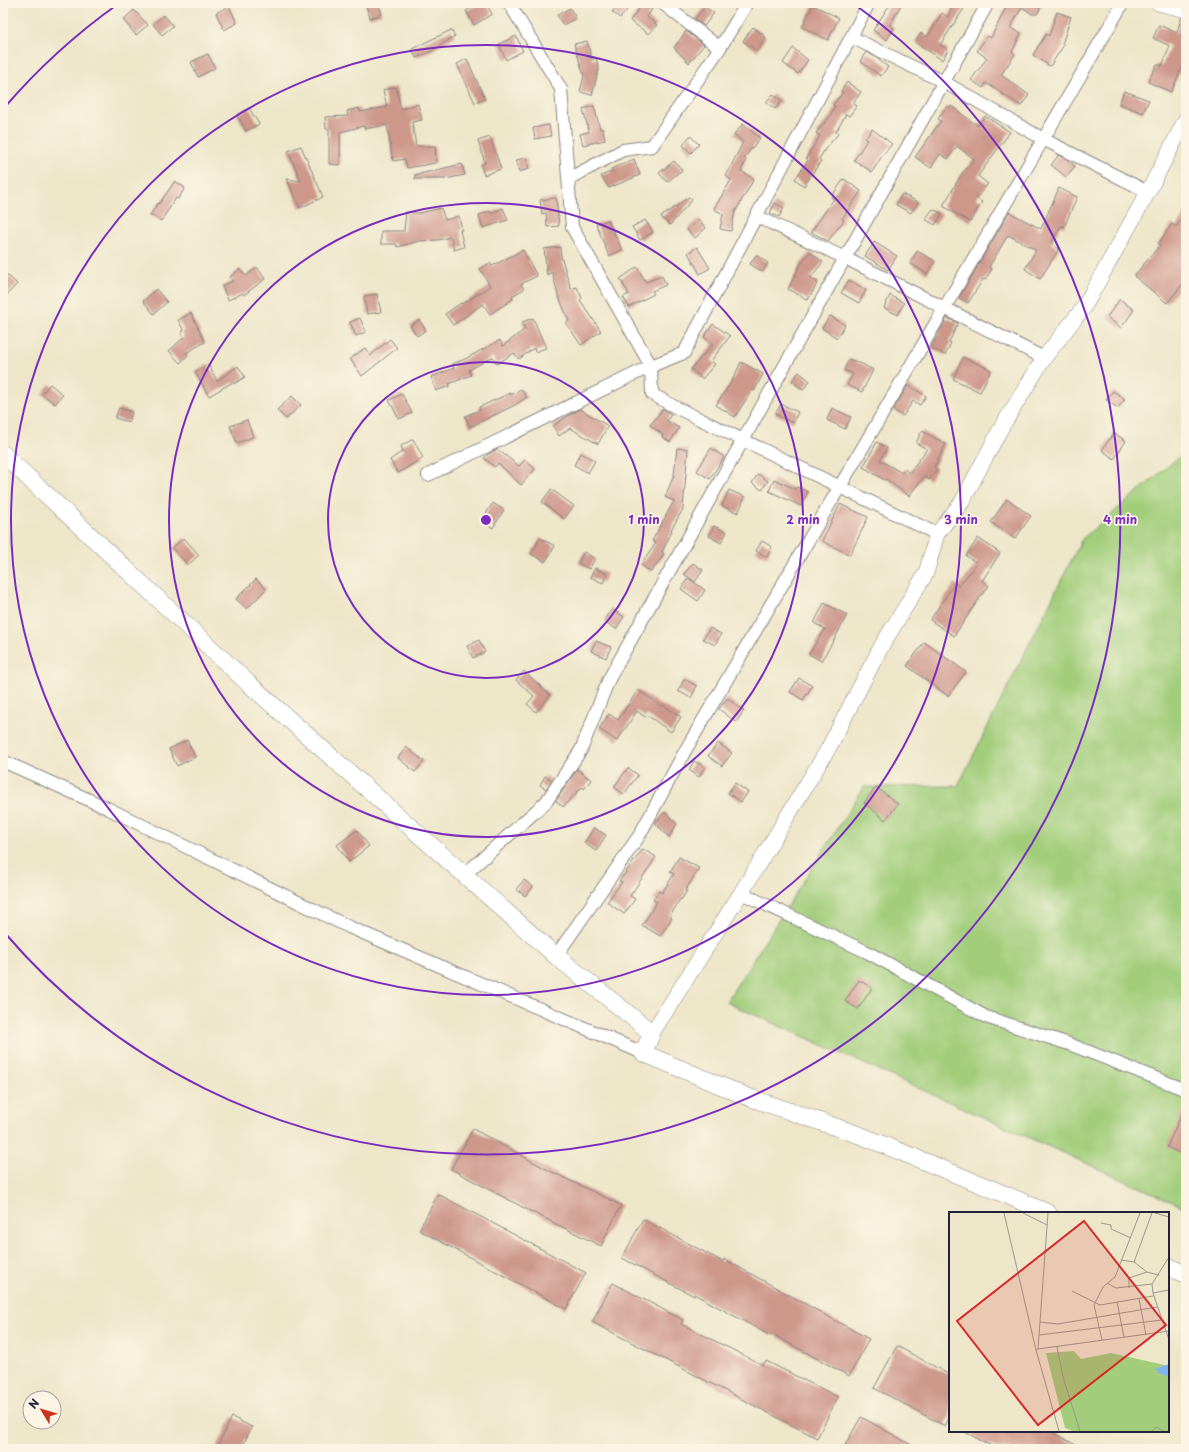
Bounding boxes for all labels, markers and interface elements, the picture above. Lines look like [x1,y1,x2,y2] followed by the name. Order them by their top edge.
[628,510,660,528] text: 1 min
[786,510,820,528] text: 2 min
[944,510,978,528] text: 3 min
[1103,510,1137,528] text: 4 min
[479,513,493,527] centre of rings
[949,1212,1169,1432] inset map
[22,1390,62,1430] north arrow
[24,1395,43,1412] text: N

